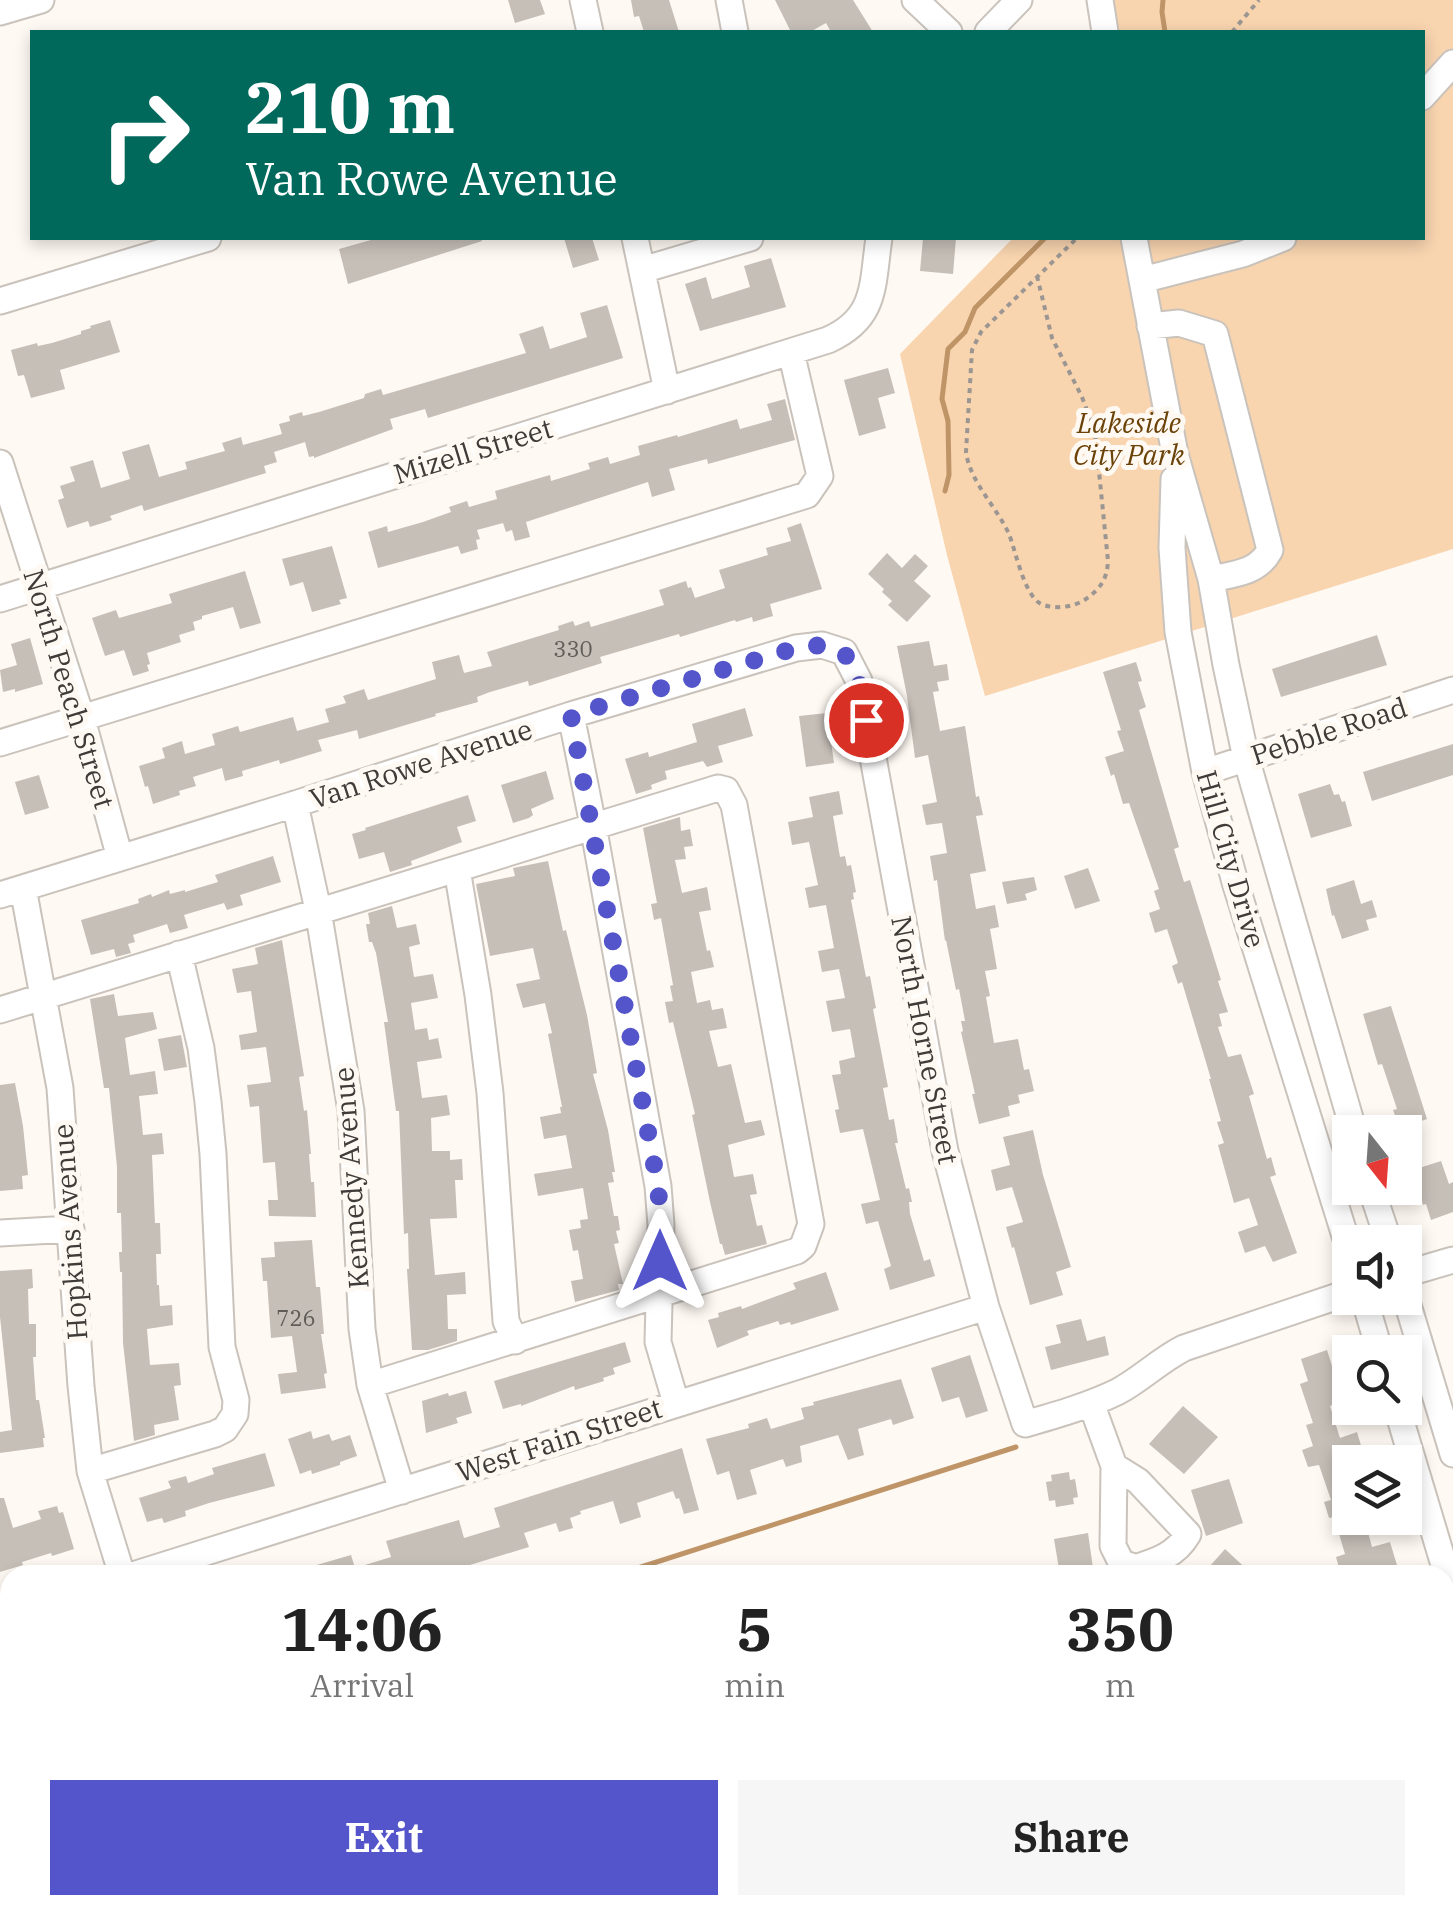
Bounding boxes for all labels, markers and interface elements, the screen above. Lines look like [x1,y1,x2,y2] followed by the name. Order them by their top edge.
[245,61,455,152] text: 210 m
[80,70,210,200] icon: right
[245,149,618,207] text: Van Rowe Avenue
[1073,404,1185,473] park label: Lakeside City Park
[389,409,557,492] street label: Mizell Street
[15,565,124,813] street label: North Peach Street
[553,634,593,663] house number: 330
[824,678,909,763] pin
[1246,688,1412,773] street label: Pebble Road
[839,693,894,748] icon: arrive
[305,710,537,817] street label: Van Rowe Avenue
[1188,766,1275,952] street label: Hill City Drive
[883,913,968,1167] street label: North Horne Street
[324,1066,377,1290] street label: Kennedy Avenue
[1332,1115,1422,1205] north arrow
[1332,1115,1422,1535] map controls
[43,1123,96,1341] street label: Hopkins Avenue
[608,1209,712,1313] position arrow
[1332,1225,1422,1315] button: sound
[276,1303,316,1332] house number: 726
[1332,1335,1422,1425] button: search
[451,1389,667,1490] street label: West Fain Street
[1332,1445,1422,1535] button: layers
[281,1589,443,1668] text: 14:06
[737,1589,773,1668] text: 5
[1066,1589,1174,1668] text: 350
[310,1664,414,1706] text: Arrival
[724,1664,785,1706] text: min
[1105,1664,1135,1706] text: m
[50,1780,718,1895] button: Exit
[738,1780,1405,1895] button: Share

